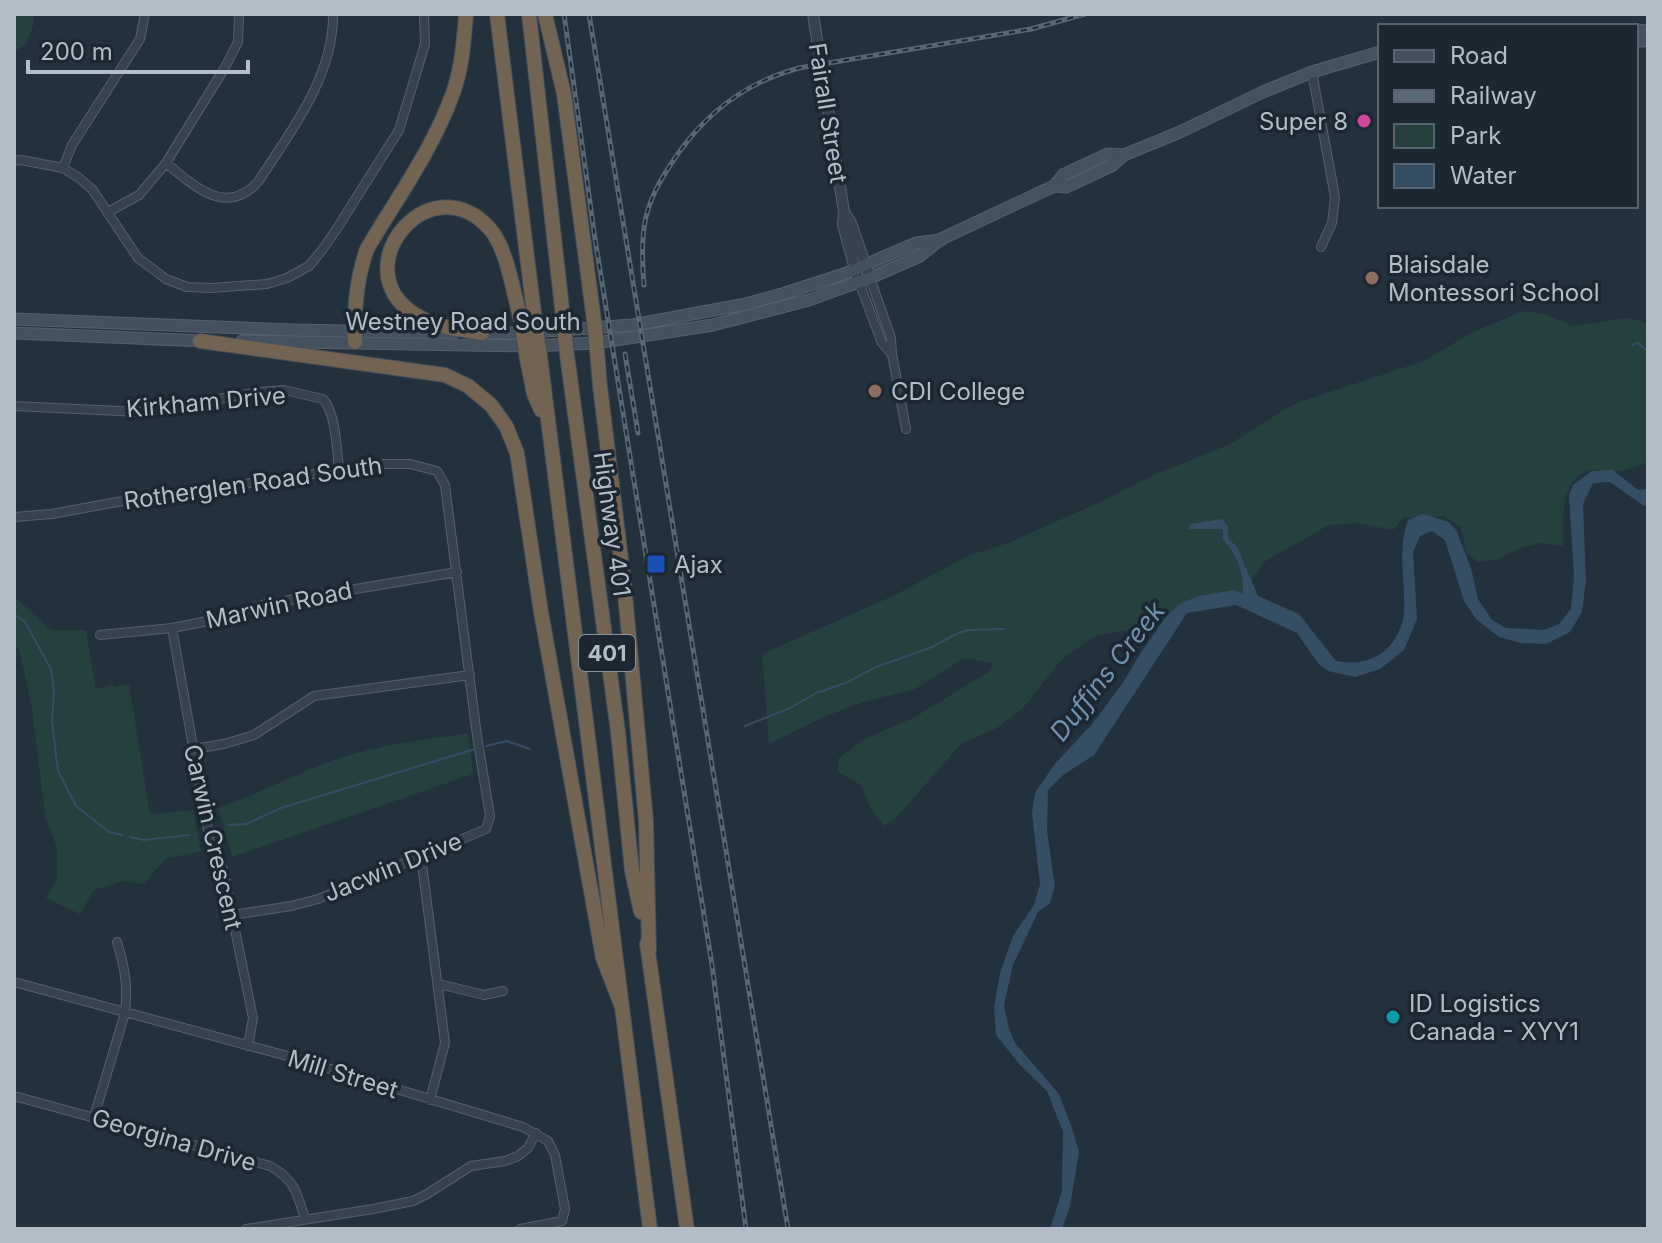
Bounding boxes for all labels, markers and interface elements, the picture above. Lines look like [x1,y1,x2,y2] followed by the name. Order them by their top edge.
[28,24,248,74] scale bar
[1378,24,1638,208] legend
[40,37,113,66] text: 200 m
[803,41,853,185] street label: Fairall Street
[1450,41,1508,70] text: Road
[1450,81,1537,110] text: Railway
[1259,107,1348,136] place label: Super 8
[1355,112,1373,130] marker: Super 8
[1450,121,1501,150] text: Park
[1450,161,1517,190] text: Water
[1388,250,1599,307] place label: Blaisdale Montessori School
[1363,269,1381,287] marker: Blaisdale Montessori School
[345,307,581,336] street label: Westney Road South
[891,377,1025,406] place label: CDI College
[125,381,287,423] street label: Kirkham Drive
[866,382,884,400] marker: CDI College
[587,450,637,598] street label: Highway 401
[122,451,384,515] street label: Rotherglen Road South
[674,550,723,579] place label: Ajax
[645,553,667,575] marker: Ajax
[203,575,355,635] street label: Marwin Road
[1043,595,1171,747] water label: Duffins Creek
[579,635,635,671] road number: 401
[178,742,248,933] street label: Carwin Crescent
[320,826,466,908] street label: Jacwin Drive
[1409,989,1579,1046] place label: ID Logistics Canada - XYY1
[1384,1008,1402,1026] marker: ID Logistics Canada - XYY1
[284,1044,402,1105] street label: Mill Street
[89,1103,259,1177] street label: Georgina Drive

